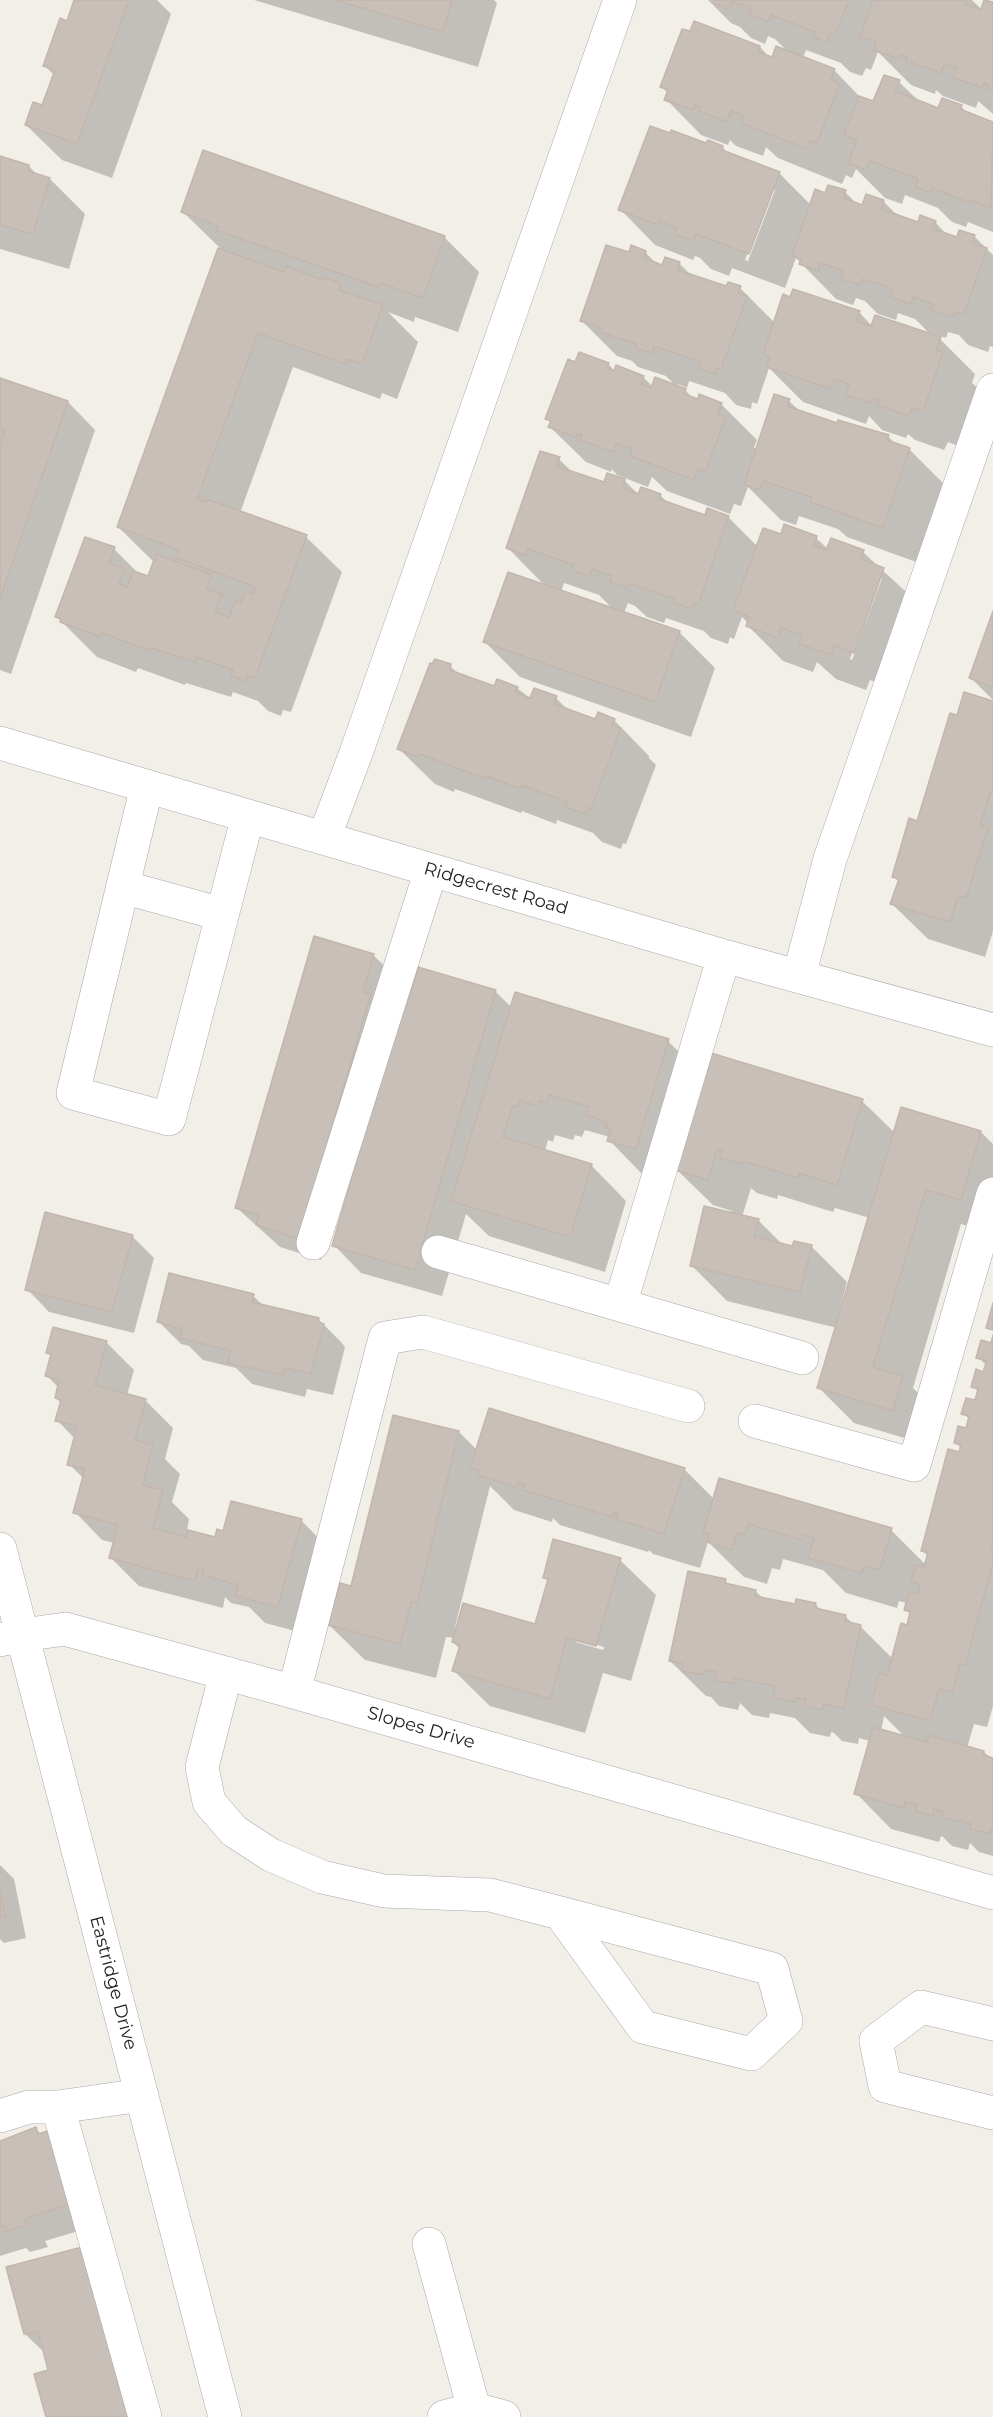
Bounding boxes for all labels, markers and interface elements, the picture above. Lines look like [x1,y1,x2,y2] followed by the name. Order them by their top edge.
[421,858,571,920] street label: Ridgecrest Road
[365,1702,477,1754] street label: Slopes Drive
[85,1914,141,2052] street label: Eastridge Drive

